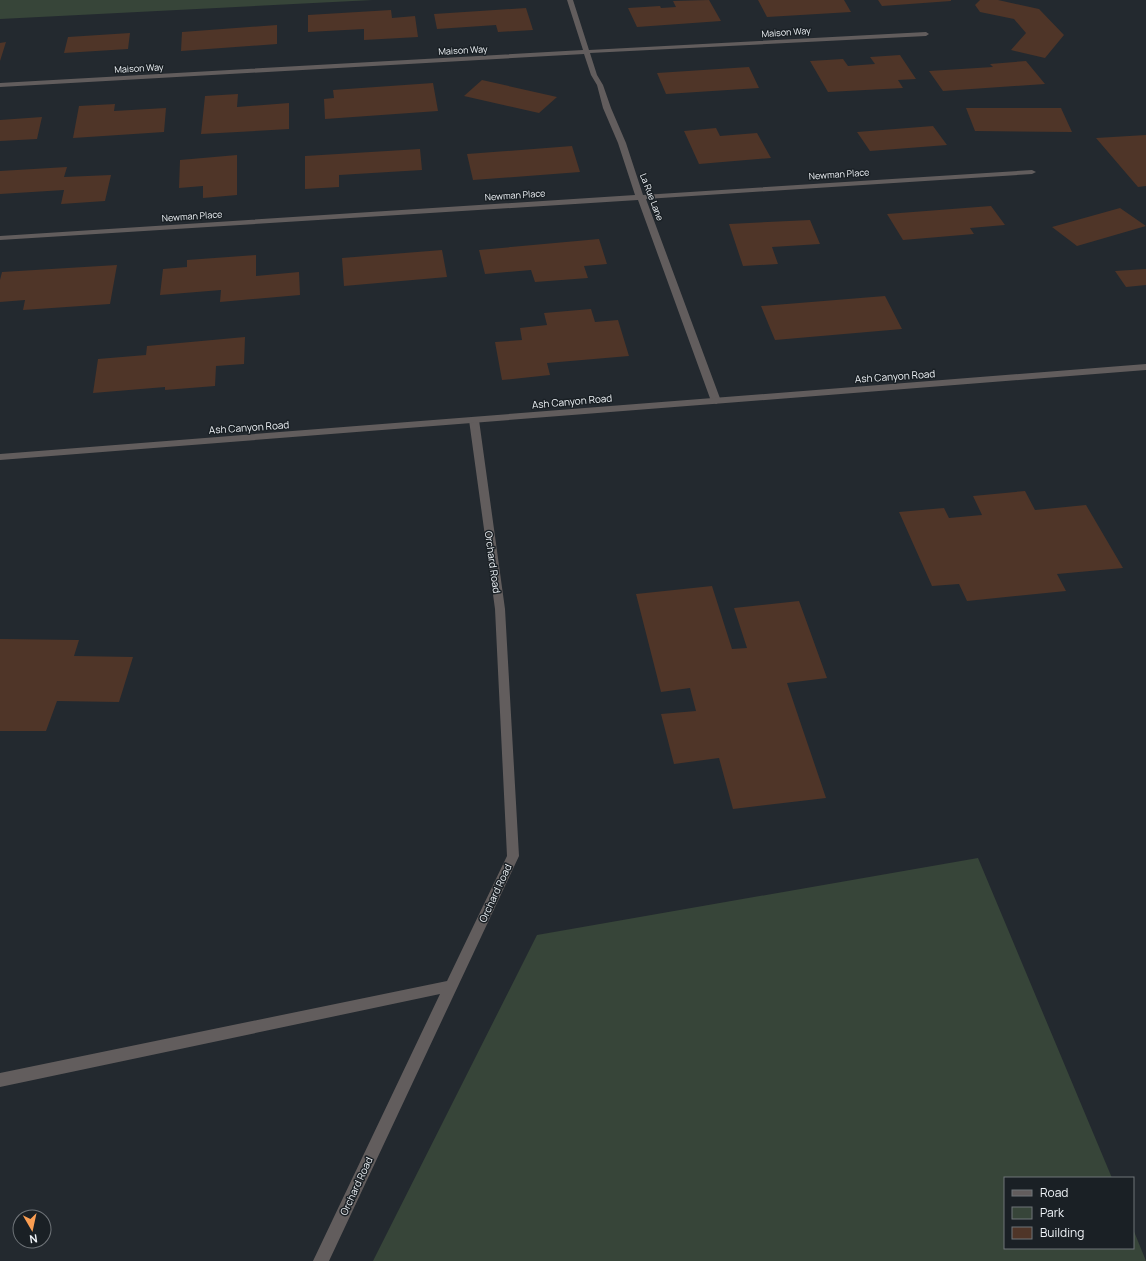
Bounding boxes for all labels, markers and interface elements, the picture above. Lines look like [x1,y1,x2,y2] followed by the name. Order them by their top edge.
[761,24,811,40] street label: Maison Way
[438,42,488,58] street label: Maison Way
[114,60,164,76] street label: Maison Way
[808,165,870,183] street label: Newman Place
[637,171,667,223] street label: La Rue Lane
[484,186,546,204] street label: Newman Place
[161,207,223,225] street label: Newman Place
[854,366,936,386] street label: Ash Canyon Road
[531,391,613,411] street label: Ash Canyon Road
[208,417,290,437] street label: Ash Canyon Road
[482,530,504,594] street label: Orchard Road
[475,861,515,924] street label: Orchard Road
[336,1154,376,1217] street label: Orchard Road
[1004,1177,1134,1249] legend
[1040,1184,1068,1201] text: Road
[1040,1204,1065,1221] text: Park
[12,1209,52,1249] north arrow
[1040,1224,1084,1241] text: Building
[28,1231,39,1247] text: N

